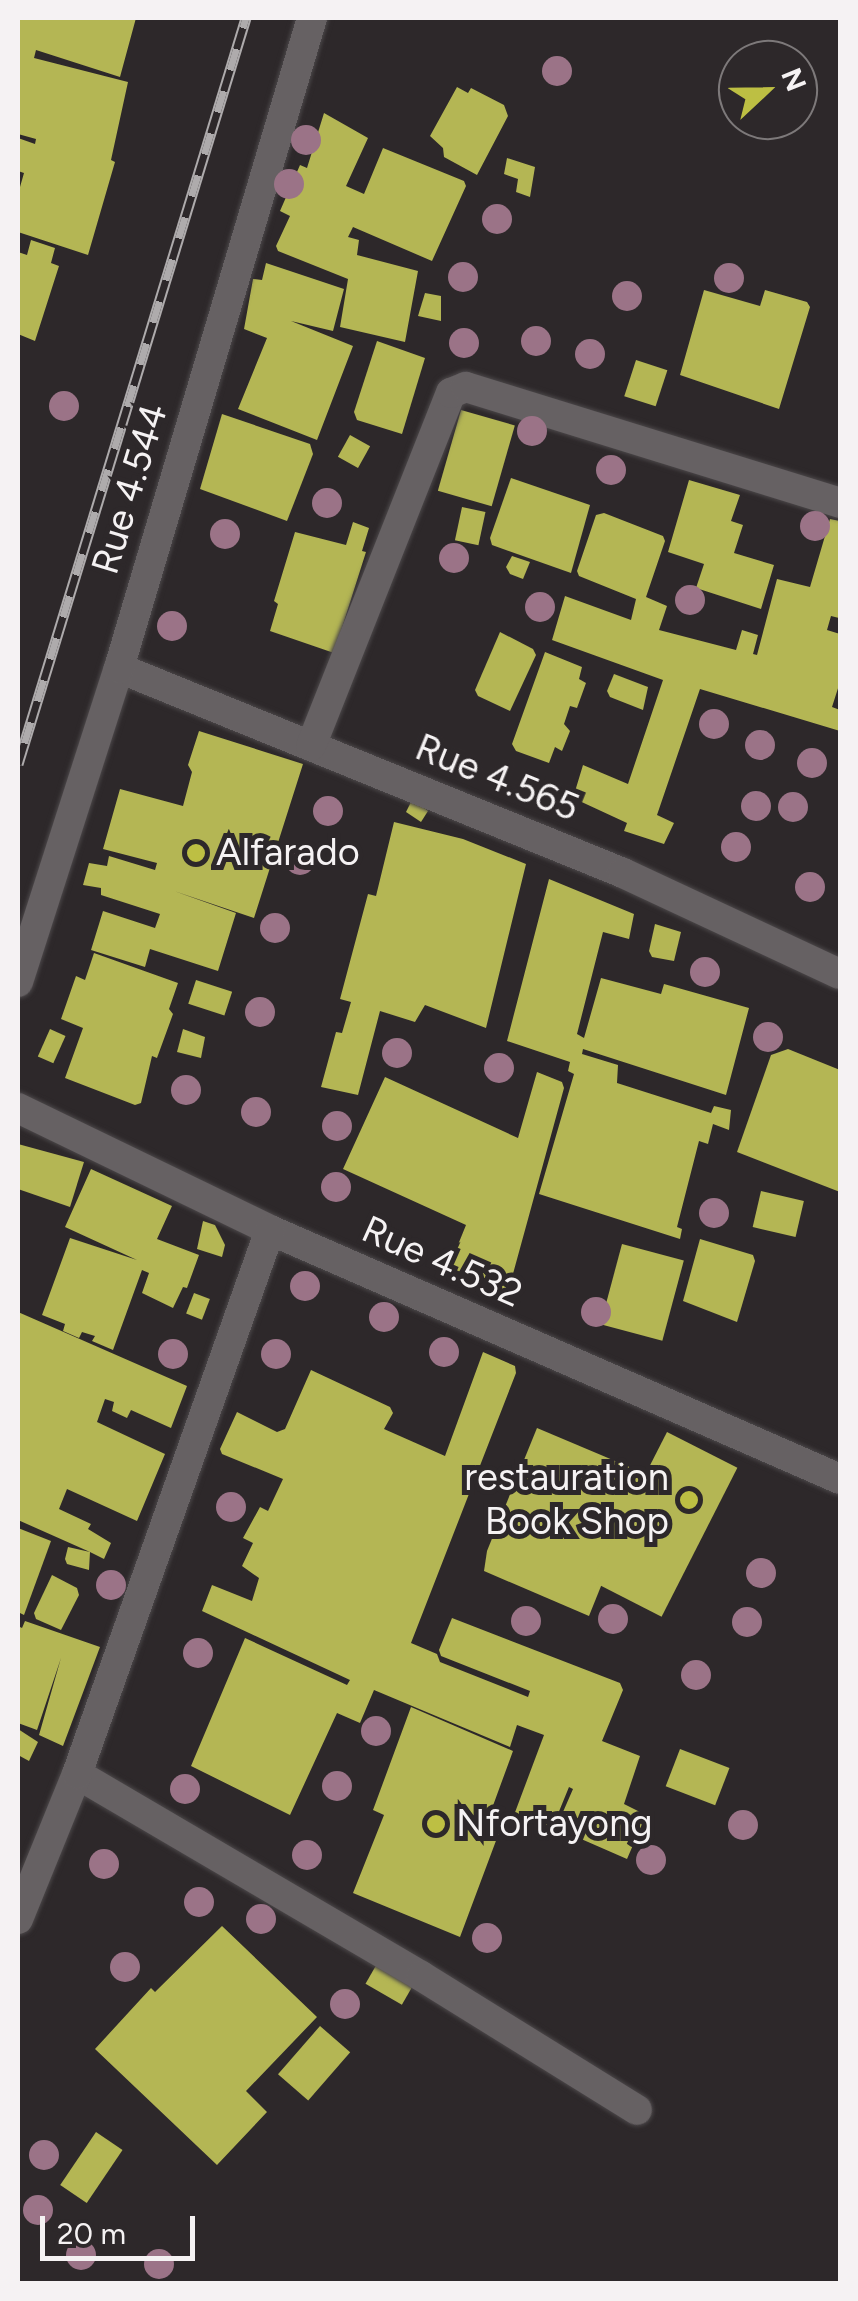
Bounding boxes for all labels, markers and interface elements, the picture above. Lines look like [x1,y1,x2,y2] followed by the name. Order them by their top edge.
[718,40,818,140] north arrow
[774,63,814,96] text: N
[83,398,177,580] street label: Rue 4.544
[409,725,585,831] street label: Rue 4.565
[216,830,360,876] place label: Alfarado
[185,842,207,864] marker: Alfarado
[355,1207,529,1317] street label: Rue 4.532
[464,1455,669,1545] place label: restauration Book Shop
[678,1489,700,1511] marker: restauration Book Shop
[456,1801,653,1847] place label: Nfortayong
[425,1813,447,1835] marker: Nfortayong
[45,2196,200,2258] scale bar
[57,2215,126,2252] text: 20 m

